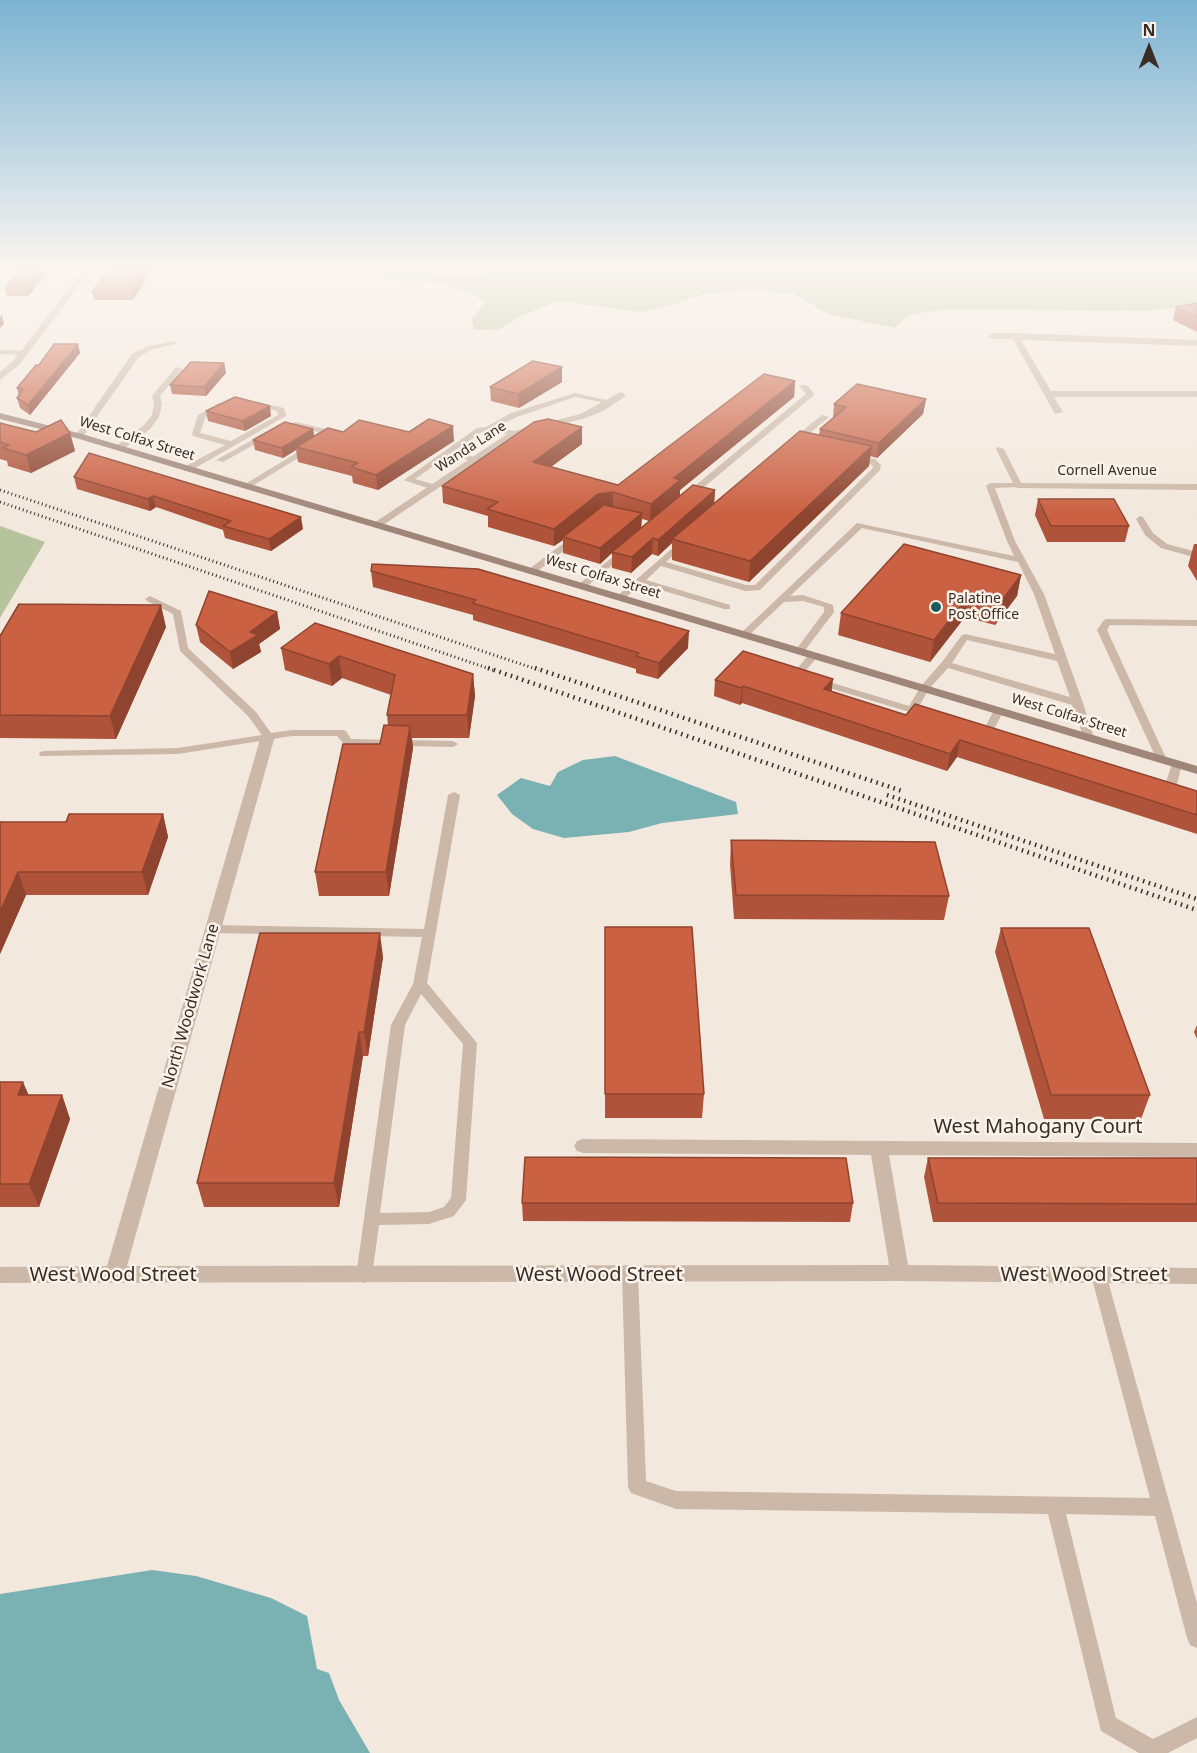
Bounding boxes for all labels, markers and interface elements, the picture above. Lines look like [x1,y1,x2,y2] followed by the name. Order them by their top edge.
[1119,18,1179,78] north arrow
[1142,19,1156,41] text: N
[77,413,197,465] street label: West Colfax Street
[432,418,510,476] street label: Wanda Lane
[1057,463,1157,479] street label: Cornell Avenue
[543,551,663,603] street label: West Colfax Street
[948,591,1019,624] place label: Palatine Post Office
[929,600,943,614] marker: Palatine Post Office
[1009,690,1129,742] street label: West Colfax Street
[158,922,224,1090] street label: North Woodwork Lane
[933,1115,1143,1139] street label: West Mahogany Court
[29,1263,197,1287] street label: West Wood Street
[515,1263,683,1287] street label: West Wood Street
[1000,1263,1168,1287] street label: West Wood Street

